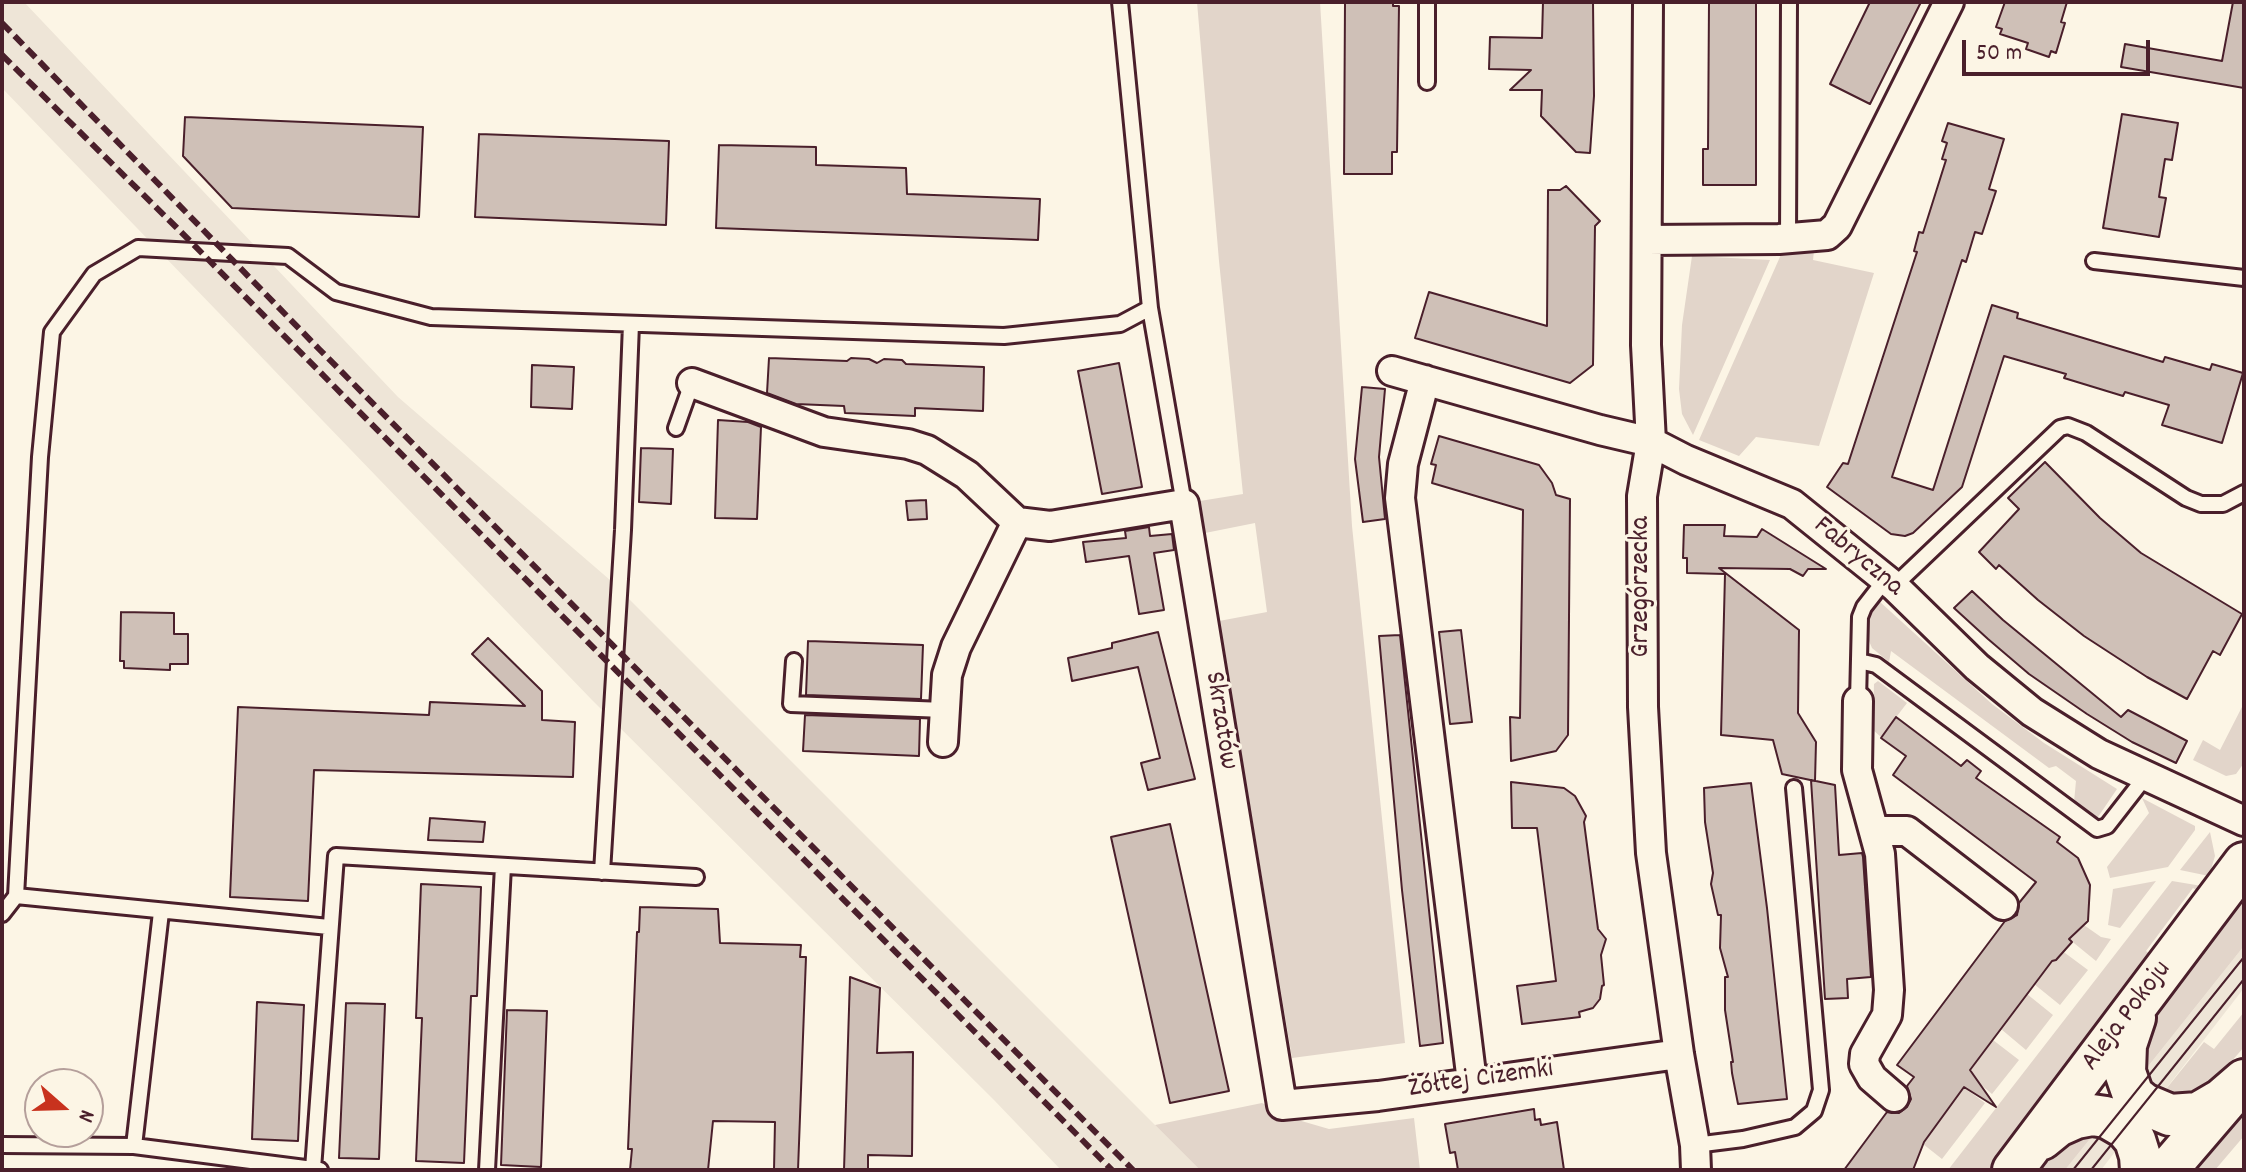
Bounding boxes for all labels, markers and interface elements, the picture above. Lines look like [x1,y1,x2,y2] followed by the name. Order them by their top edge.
[1966,24,2154,74] scale bar
[1976,37,2022,71] text: 50 m
[1805,511,1909,605] street label: Fabryczna
[1626,516,1660,658] street label: Grzegórzecka
[1195,670,1243,772] street label: Skrzatów
[2076,955,2180,1079] street label: Aleja Pokoju
[1406,1054,1556,1108] street label: Żółtej Ciżemki
[24,1068,104,1148] north arrow
[69,1105,102,1126] text: N

